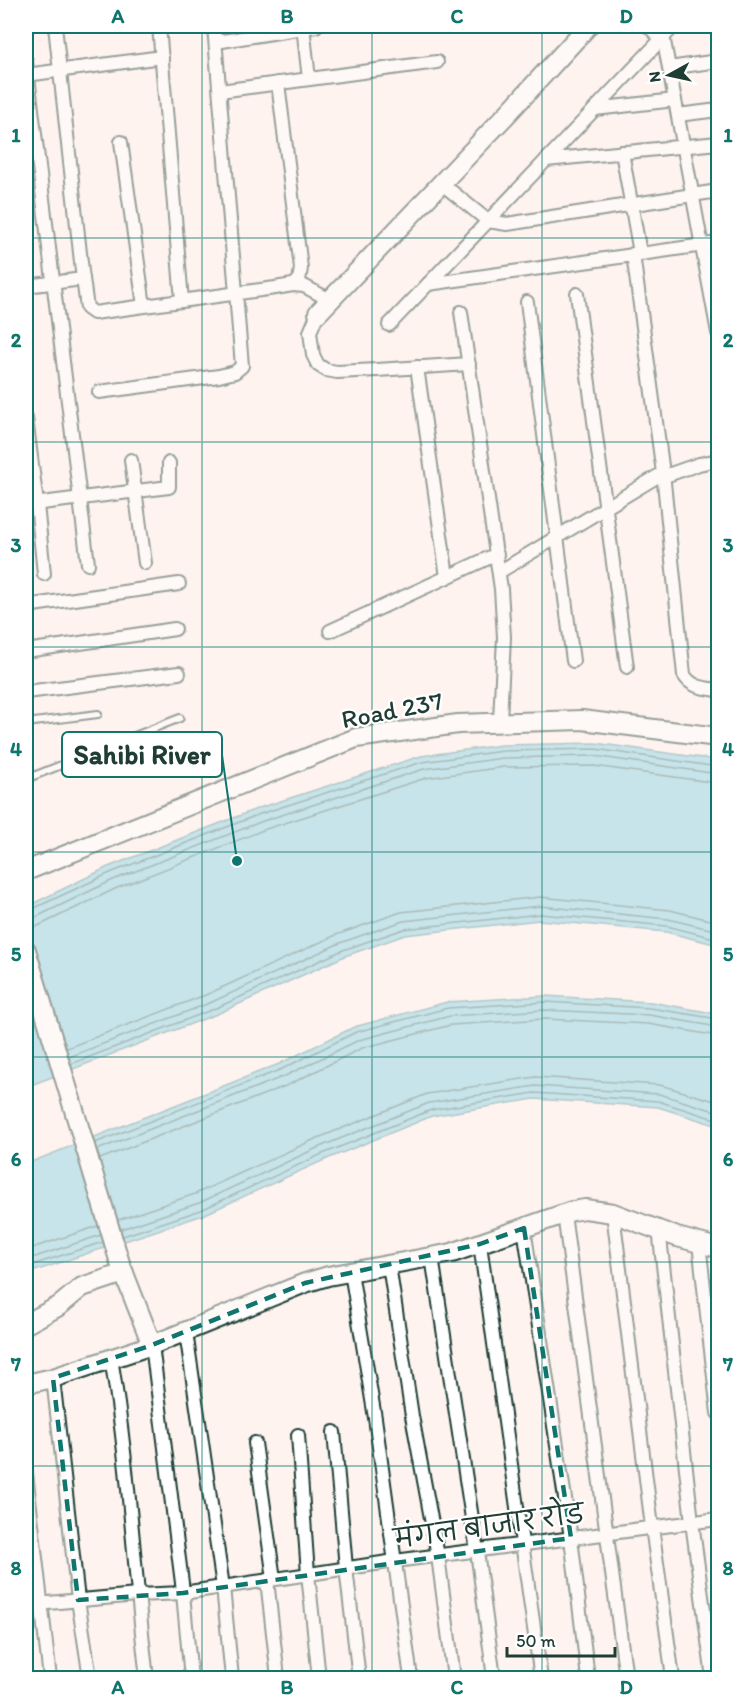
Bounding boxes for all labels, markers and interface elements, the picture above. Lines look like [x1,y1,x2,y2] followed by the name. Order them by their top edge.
[111,4,125,28] text: A
[281,4,294,28] text: B
[451,4,464,28] text: C
[619,4,633,28] text: D
[639,45,699,105] north arrow
[644,70,665,84] text: N
[11,123,21,147] text: 1
[723,123,733,147] text: 1
[11,328,22,352] text: 2
[723,328,734,352] text: 2
[11,533,22,557] text: 3
[723,533,734,557] text: 3
[339,684,446,735] street label: Road 237
[62,732,222,777] callout: Sahibi River
[10,737,22,761] text: 4
[722,737,734,761] text: 4
[74,738,212,771] text: Sahibi River
[11,942,22,966] text: 5
[723,942,734,966] text: 5
[11,1147,22,1171] text: 6
[723,1147,734,1171] text: 6
[10,1352,21,1376] text: 7
[722,1352,733,1376] text: 7
[389,1493,588,1555] street label: मंगल बाजार रोड
[11,1556,22,1580] text: 8
[723,1556,734,1580] text: 8
[507,1620,615,1658] scale bar
[516,1630,556,1652] text: 50 m
[111,1675,125,1699] text: A
[281,1675,294,1699] text: B
[451,1675,464,1699] text: C
[619,1675,633,1699] text: D

